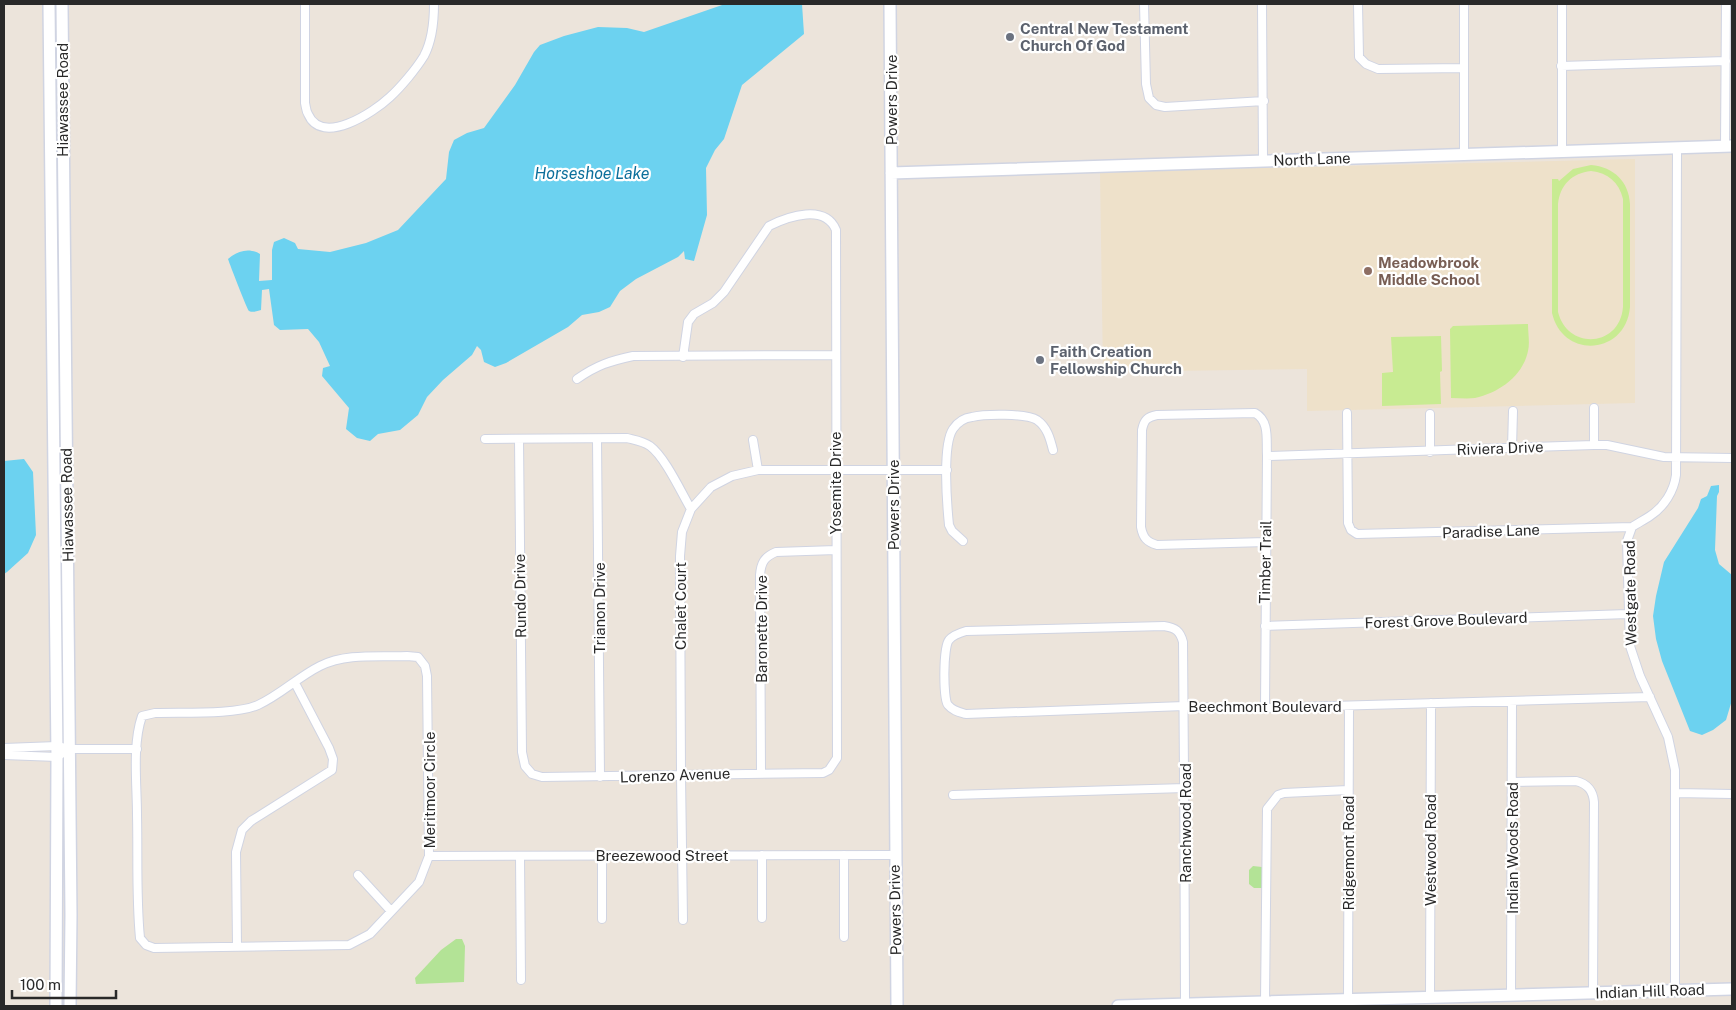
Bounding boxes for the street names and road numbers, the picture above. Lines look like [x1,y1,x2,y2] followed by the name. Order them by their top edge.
[54,43,71,157] street label: Hiawassee Road
[883,55,900,145] street label: Powers Drive
[1273,149,1351,169] street label: North Lane
[827,432,844,534] street label: Yosemite Drive
[1456,438,1544,458] street label: Riviera Drive
[58,448,76,562] street label: Hiawassee Road
[885,460,902,550] street label: Powers Drive
[1256,520,1274,604] street label: Timber Trail
[1442,521,1540,541] street label: Paradise Lane
[1621,540,1639,646] street label: Westgate Road
[511,554,529,638] street label: Rundo Drive
[591,562,608,654] street label: Trianon Drive
[672,562,689,650] street label: Chalet Court
[753,575,770,683] street label: Baronette Drive
[1364,609,1528,631] street label: Forest Grove Boulevard
[1188,698,1342,715] street label: Beechmont Boulevard
[421,731,438,849] street label: Meritmoor Circle
[1177,763,1194,883] street label: Ranchwood Road
[620,765,730,785] street label: Lorenzo Avenue
[1504,782,1521,914] street label: Indian Woods Road
[1422,794,1439,906] street label: Westwood Road
[1340,795,1357,911] street label: Ridgemont Road
[595,847,729,864] street label: Breezewood Street
[886,864,904,956] street label: Powers Drive
[1595,981,1705,1001] street label: Indian Hill Road

